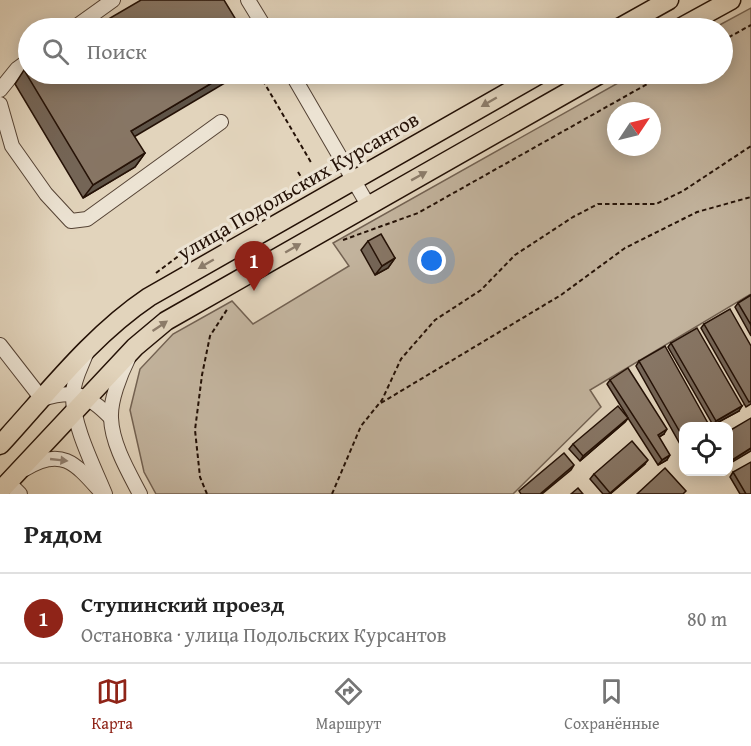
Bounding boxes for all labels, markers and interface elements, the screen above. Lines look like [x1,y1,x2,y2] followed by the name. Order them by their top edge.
[18,18,733,84] search box
[39,35,72,68] icon: search
[87,35,147,67] text: Поиск
[481,97,497,108] one-way arrow
[607,102,661,156] north arrow
[170,103,424,268] street label: улица Подольских Курсантов
[411,171,428,181] one-way arrow
[234,242,274,291] pin: 1
[285,243,302,253] one-way arrow
[417,246,446,275] your location
[197,259,214,269] one-way arrow
[152,321,168,332] one-way arrow
[679,422,733,476] map controls
[679,422,733,476] button: locate
[50,455,69,465] one-way arrow
[24,514,102,553] text: Рядом
[81,588,284,620] text: Ступинский проезд
[38,604,49,633] text: 1
[687,604,727,633] text: 80 m
[81,620,447,649] text: Остановка · улица Подольских Курсантов
[91,675,133,735] tab: Карта
[316,675,381,735] tab: Маршрут
[564,675,660,735] tab: Сохранённые

